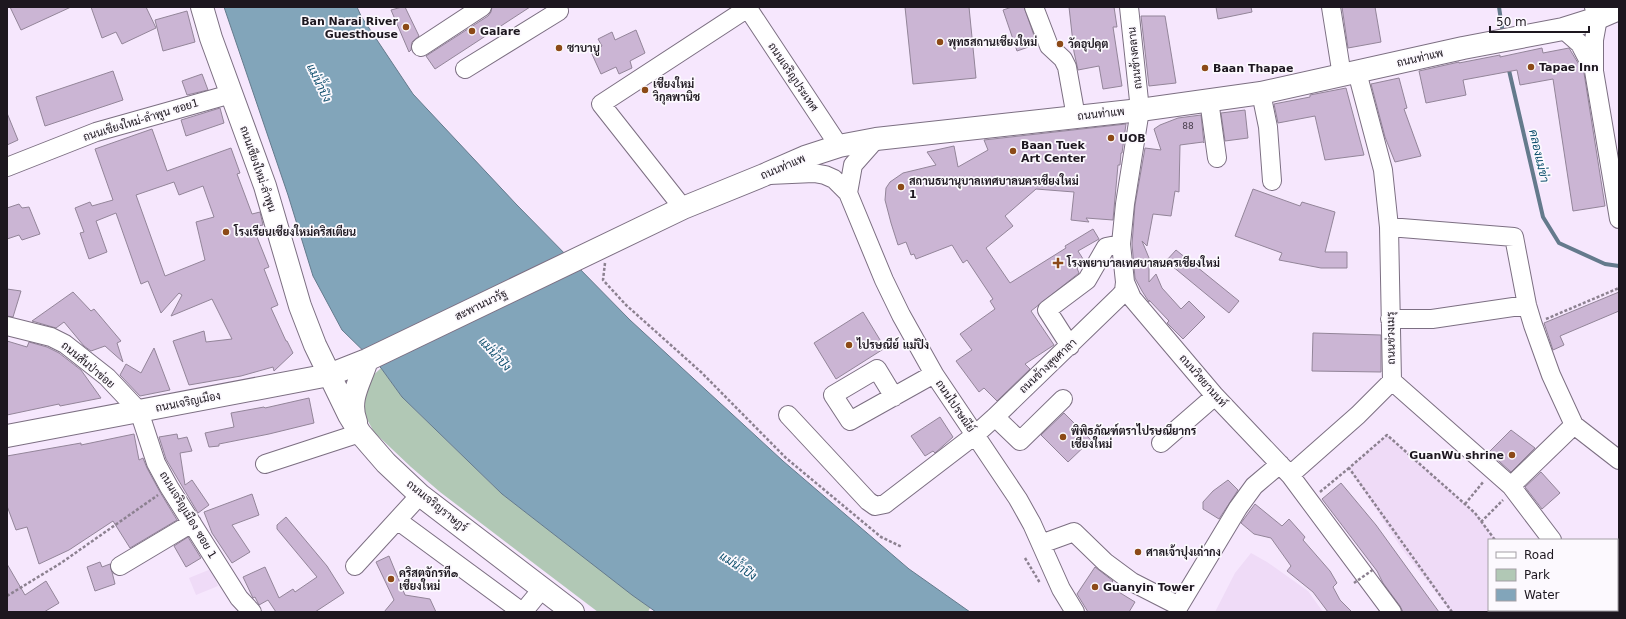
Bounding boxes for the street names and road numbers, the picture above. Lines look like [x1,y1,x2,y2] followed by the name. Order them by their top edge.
[1124,26,1145,90] street label: ถนนช้างคลาน
[765,40,821,114] street label: ถนนเจริญประเทศ
[1395,45,1445,70] street label: ถนนท่าแพ
[81,94,201,145] street label: ถนนเชียงใหม่-ลำพูน ซอย1
[1077,104,1125,123] street label: ถนนท่าแพ
[236,124,281,214] street label: ถนนเชียงใหม่-ลำพูน
[758,151,807,182] street label: ถนนท่าแพ
[452,286,510,324] street label: สะพานนวรัฐ
[1383,311,1400,365] street label: ถนนข่วงเมรุ
[1016,335,1081,397] street label: ถนนข้างสุขศาลา
[59,338,118,391] street label: ถนนสันป่าข่อย
[1177,351,1231,410] street label: ถนนวิชยานนท์
[933,376,979,435] street label: ถนนไปรษณีย์
[154,388,222,415] street label: ถนนเจริญเมือง
[157,468,220,561] street label: ถนนเจริญเมือง ซอย 1
[403,476,471,535] street label: ถนนเจริญราษฎร์

